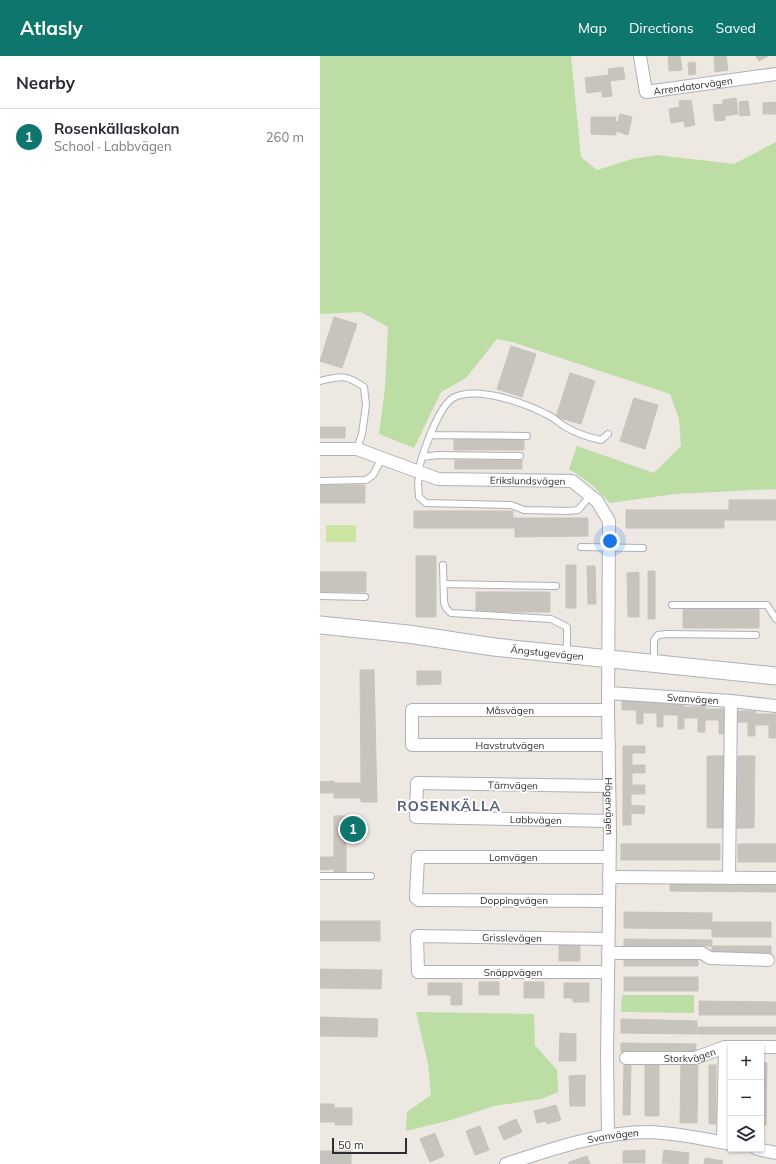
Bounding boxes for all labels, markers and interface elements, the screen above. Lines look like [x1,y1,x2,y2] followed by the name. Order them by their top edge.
[20,16,83,40] text: Atlasly
[578,19,607,37] text: Map
[629,19,694,37] text: Directions
[716,19,756,37] text: Saved
[16,72,75,93] text: Nearby
[653,74,734,98] street label: Arrendatorvägen
[54,119,180,138] text: Rosenkällaskolan
[25,129,33,145] text: 1
[266,129,304,145] text: 260 m
[54,138,172,154] text: School · Labbvägen
[490,474,566,488] street label: Erikslundsvägen
[600,531,620,551] your location
[510,643,585,663] street label: Ängstugevägen
[666,691,719,707] street label: Svanvägen
[486,704,534,717] street label: Måsvägen
[476,739,545,752] street label: Havstrutvägen
[602,777,616,835] street label: Hägervägen
[488,779,538,792] street label: Tärnvägen
[397,797,501,815] district label: ROSENKÄLLA
[510,813,562,827] street label: Labbvägen
[340,814,366,844] pin: 1
[489,851,538,864] street label: Lomvägen
[480,894,548,907] street label: Doppingvägen
[482,931,542,945] street label: Grisslevägen
[484,966,542,979] street label: Snäppvägen
[728,1044,764,1152] map controls
[728,1044,764,1080] button: +
[664,1045,718,1065] street label: Storkvägen
[728,1080,764,1116] button: −
[728,1116,764,1152] button: layers
[586,1126,639,1146] street label: Svanvägen
[332,1136,407,1155] scale bar
[338,1138,364,1152] text: 50 m

